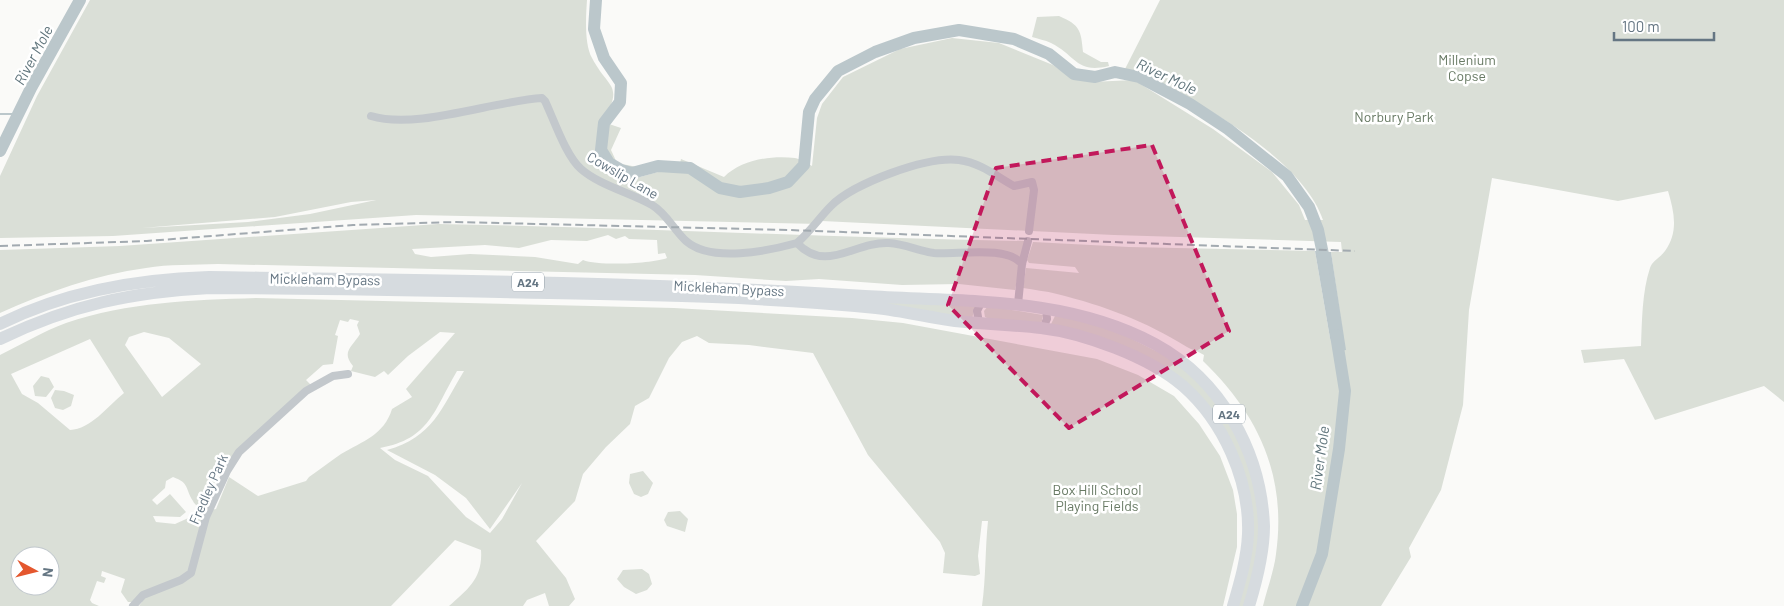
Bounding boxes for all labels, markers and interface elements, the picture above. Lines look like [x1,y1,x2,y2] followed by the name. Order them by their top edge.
[1614,10,1714,42] scale bar
[1622,17,1660,35] text: 100 m
[10,22,56,88] water label: River Mole
[1438,51,1496,84] park label: Millenium Copse
[1134,54,1200,98] water label: River Mole
[1354,108,1434,125] park label: Norbury Park
[584,148,662,202] street label: Cowslip Lane
[269,270,381,288] street label: Mickleham Bypass
[512,272,544,292] road number: A24
[673,277,785,299] street label: Mickleham Bypass
[1213,404,1245,424] road number: A24
[1306,424,1332,491] water label: River Mole
[185,451,231,527] street label: Fredley Park
[1052,481,1142,514] park label: Box Hill School Playing Fields
[10,546,60,596] north arrow
[39,567,57,578] text: N

